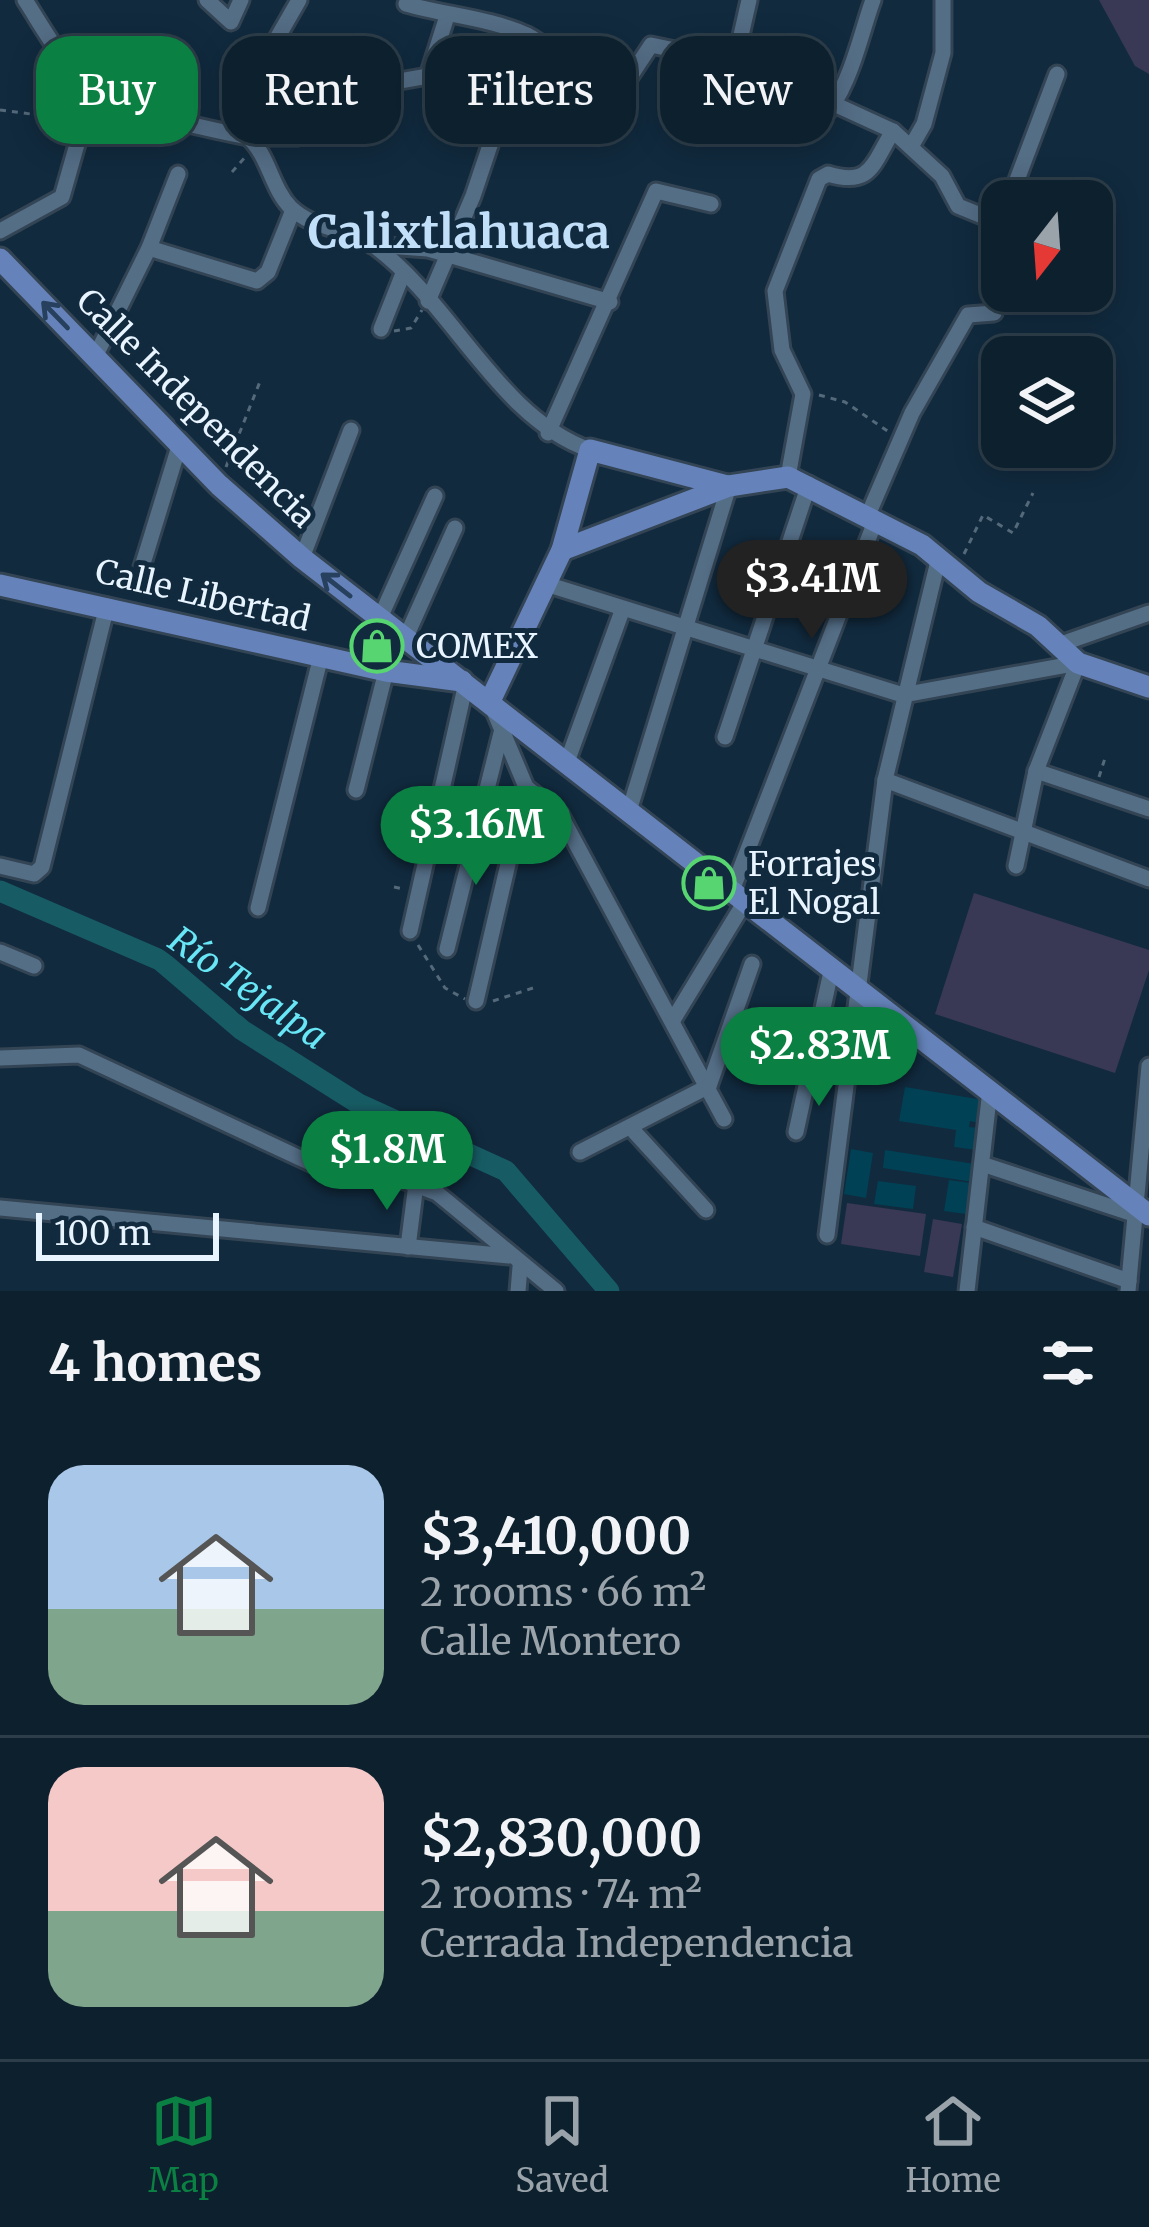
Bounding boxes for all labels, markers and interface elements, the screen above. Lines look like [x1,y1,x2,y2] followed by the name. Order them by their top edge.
[36,36,198,144] chip: Buy
[222,36,401,144] chip: Rent
[425,36,636,144] chip: Filters
[660,36,834,144] chip: New
[981,180,1113,312] north arrow
[981,180,1113,468] map controls
[308,204,610,260] district label: Calixtlahuaca
[68,280,324,536] street label: Calle Independencia
[41,301,69,331] one-way arrow
[981,336,1113,468] button: layers
[714,540,910,642] pin: $3.41M
[92,550,315,640] street label: Calle Libertad
[743,554,881,603] text: $3.41M
[321,572,353,598] one-way arrow
[349,618,405,674] shop icon: COMEX
[416,626,538,667] place label: COMEX
[378,786,574,888] pin: $3.16M
[408,800,544,849] text: $3.16M
[748,844,880,923] place label: Forrajes El Nogal
[681,855,737,911] shop icon: Forrajes El Nogal
[160,917,336,1059] water label: Río Tejalpa
[721,1007,917,1109] pin: $2.83M
[747,1021,891,1070] text: $2.83M
[303,1111,471,1213] pin: $1.8M
[328,1125,446,1174] text: $1.8M
[36,1207,219,1260] scale bar
[54,1213,151,1254] text: 100 m
[1035,1330,1101,1396] icon: filters
[48,1331,262,1395] text: 4 homes
[420,1504,691,1568] text: $3,410,000
[144,1513,288,1657] icon: home
[420,1568,706,1617] text: 2 rooms · 66 m²
[420,1617,681,1666] text: Calle Montero
[420,1806,702,1870] text: $2,830,000
[144,1815,288,1959] icon: home
[420,1870,702,1919] text: 2 rooms · 74 m²
[420,1919,853,1968] text: Cerrada Independencia
[148,2088,219,2201] tab: Map
[515,2088,609,2201] tab: Saved
[906,2088,1001,2201] tab: Home

